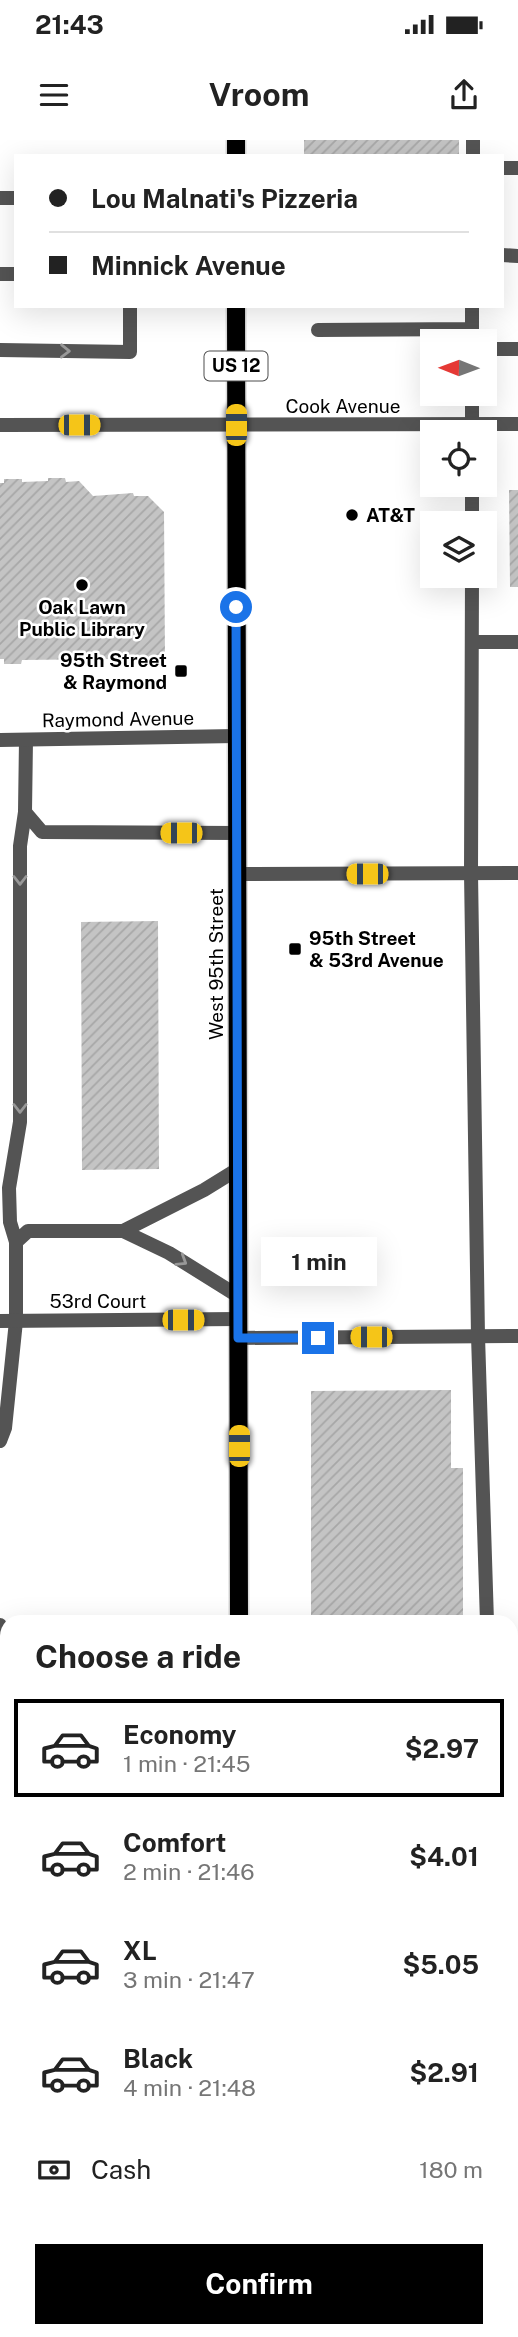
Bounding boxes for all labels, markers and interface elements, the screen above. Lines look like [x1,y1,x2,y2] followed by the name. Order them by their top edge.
[35,9,104,40] text: 21:43
[35,76,73,114] icon: menu
[209,76,309,113] text: Vroom
[445,76,483,114] icon: share
[91,183,358,214] text: Lou Malnati's Pizzeria
[91,250,286,281] text: Minnick Avenue
[420,329,497,406] north arrow
[420,329,497,588] map controls
[60,343,71,359] one-way arrow
[204,351,268,380] road number: US 12
[285,395,401,417] street label: Cook Avenue
[226,404,247,446] car
[59,415,101,436] car
[420,420,497,497] button: locate
[366,504,415,526] place label: AT&T
[344,507,360,523] marker: AT&T
[420,511,497,588] button: layers
[74,577,90,593] marker: Oak Lawn Public Library
[220,591,252,623] route start
[19,596,145,640] place label: Oak Lawn Public Library
[60,649,167,693] place label: 95th Street & Raymond
[173,663,189,679] marker: 95th Street & Raymond
[42,707,194,731] street label: Raymond Avenue
[161,823,203,844] car
[347,864,389,885] car
[12,875,28,886] one-way arrow
[205,888,227,1040] street label: West 95th Street
[309,927,444,971] place label: 95th Street & 53rd Avenue
[287,941,303,957] marker: 95th Street & 53rd Avenue
[12,1103,28,1113] one-way arrow
[260,1236,376,1286] callout: 1 min
[291,1248,347,1275] text: 1 min
[174,1253,187,1266] one-way arrow
[50,1290,146,1312] street label: 53rd Court
[163,1310,205,1331] car
[302,1322,334,1354] route end
[351,1327,393,1348] car
[229,1425,250,1467] car
[35,1638,241,1675] text: Choose a ride
[39,1717,102,1780] icon: car
[123,1719,236,1750] text: Economy
[405,1733,479,1764] text: $2.97
[123,1750,250,1777] text: 1 min · 21:45
[39,1825,102,1888] icon: car
[123,1827,226,1858] text: Comfort
[409,1841,479,1872] text: $4.01
[123,1858,255,1885] text: 2 min · 21:46
[39,1933,102,1996] icon: car
[123,1935,157,1966] text: XL
[402,1949,479,1980] text: $5.05
[123,1966,255,1993] text: 3 min · 21:47
[39,2041,102,2104] icon: car
[123,2043,193,2074] text: Black
[410,2057,479,2088] text: $2.91
[123,2074,256,2101] text: 4 min · 21:48
[35,2151,73,2189] icon: cash
[91,2154,151,2185] text: Cash
[419,2156,483,2183] text: 180 m
[35,2244,483,2324] button: Confirm

